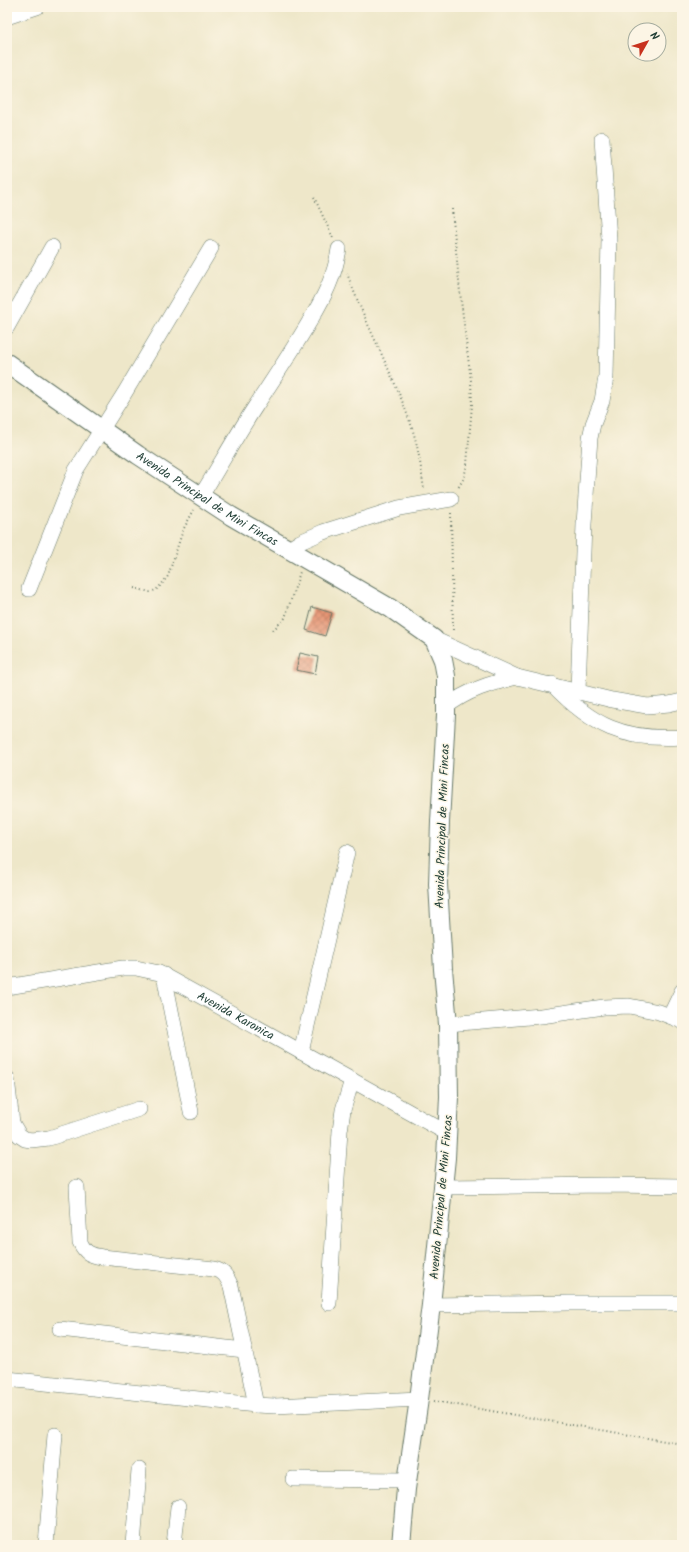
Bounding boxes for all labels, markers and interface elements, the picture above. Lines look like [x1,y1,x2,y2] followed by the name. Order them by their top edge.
[627,22,667,62] north arrow
[645,28,663,45] text: N
[132,447,282,551] street label: Avenida Principal de Mini Fincas
[430,743,455,909] street label: Avenida Principal de Mini Fincas
[193,987,278,1045] street label: Avenida Karonica
[425,1114,458,1280] street label: Avenida Principal de Mini Fincas

